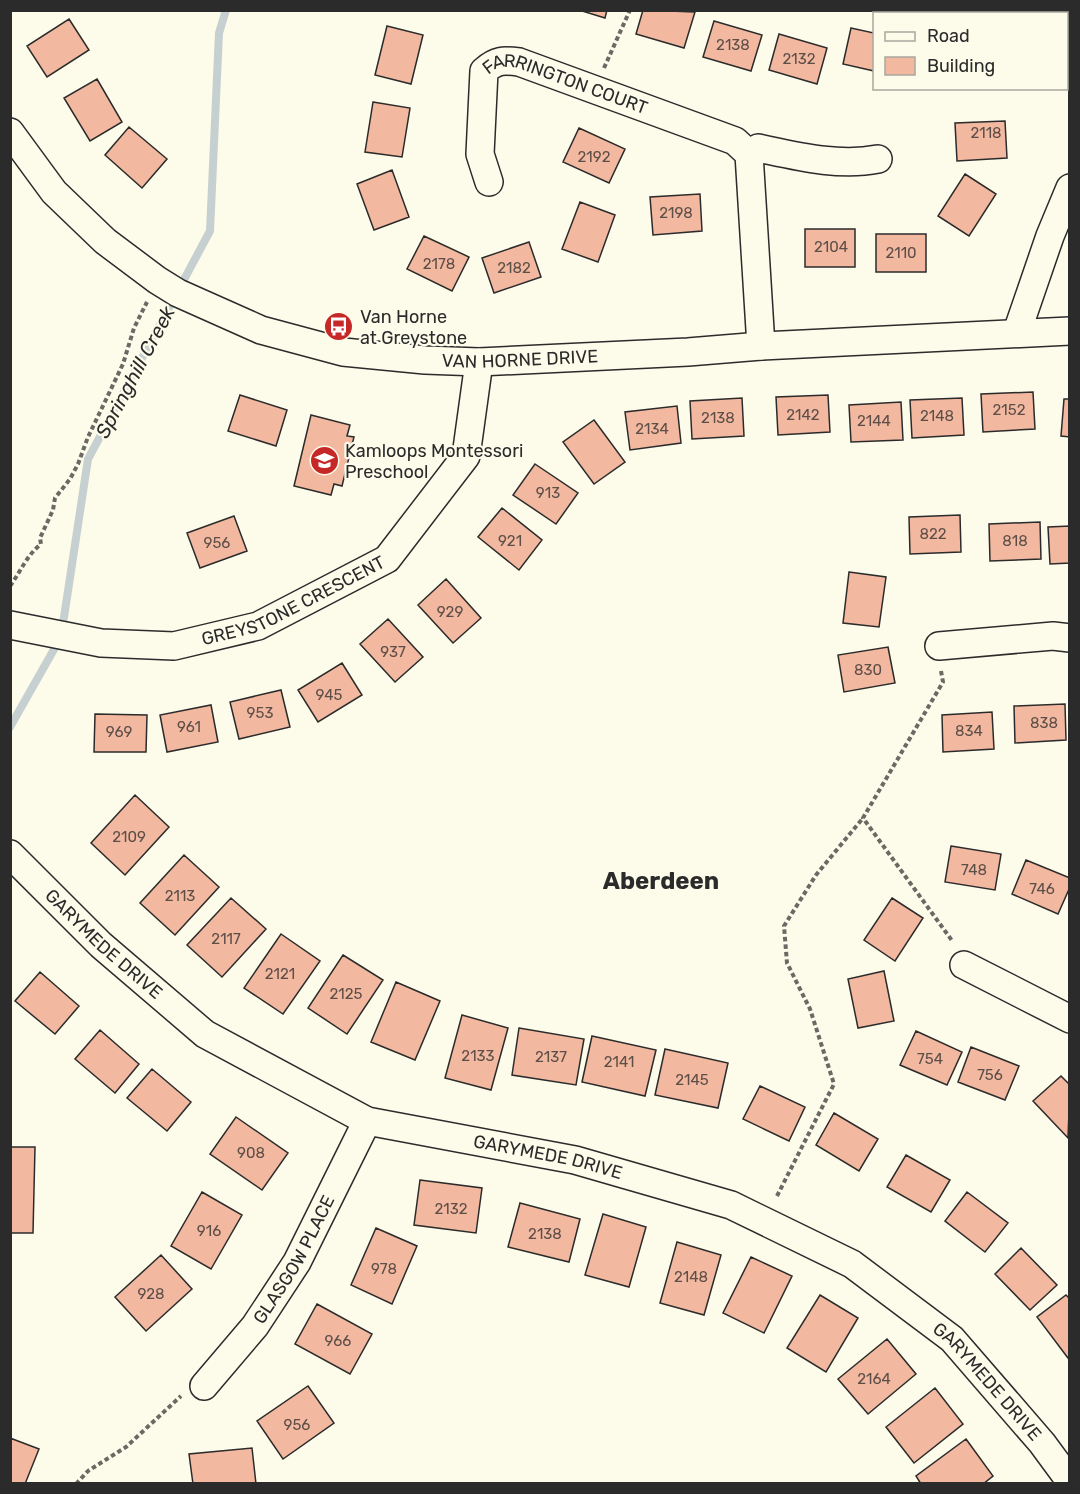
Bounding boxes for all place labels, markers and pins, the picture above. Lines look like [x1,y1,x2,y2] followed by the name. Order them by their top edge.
[360,306,467,349] place label: Van Horne at Greystone
[323,311,355,343] bus stop icon: Van Horne at Greystone
[345,440,523,483] place label: Kamloops Montessori Preschool
[308,445,340,477] school or university icon: Kamloops Montessori Preschool

